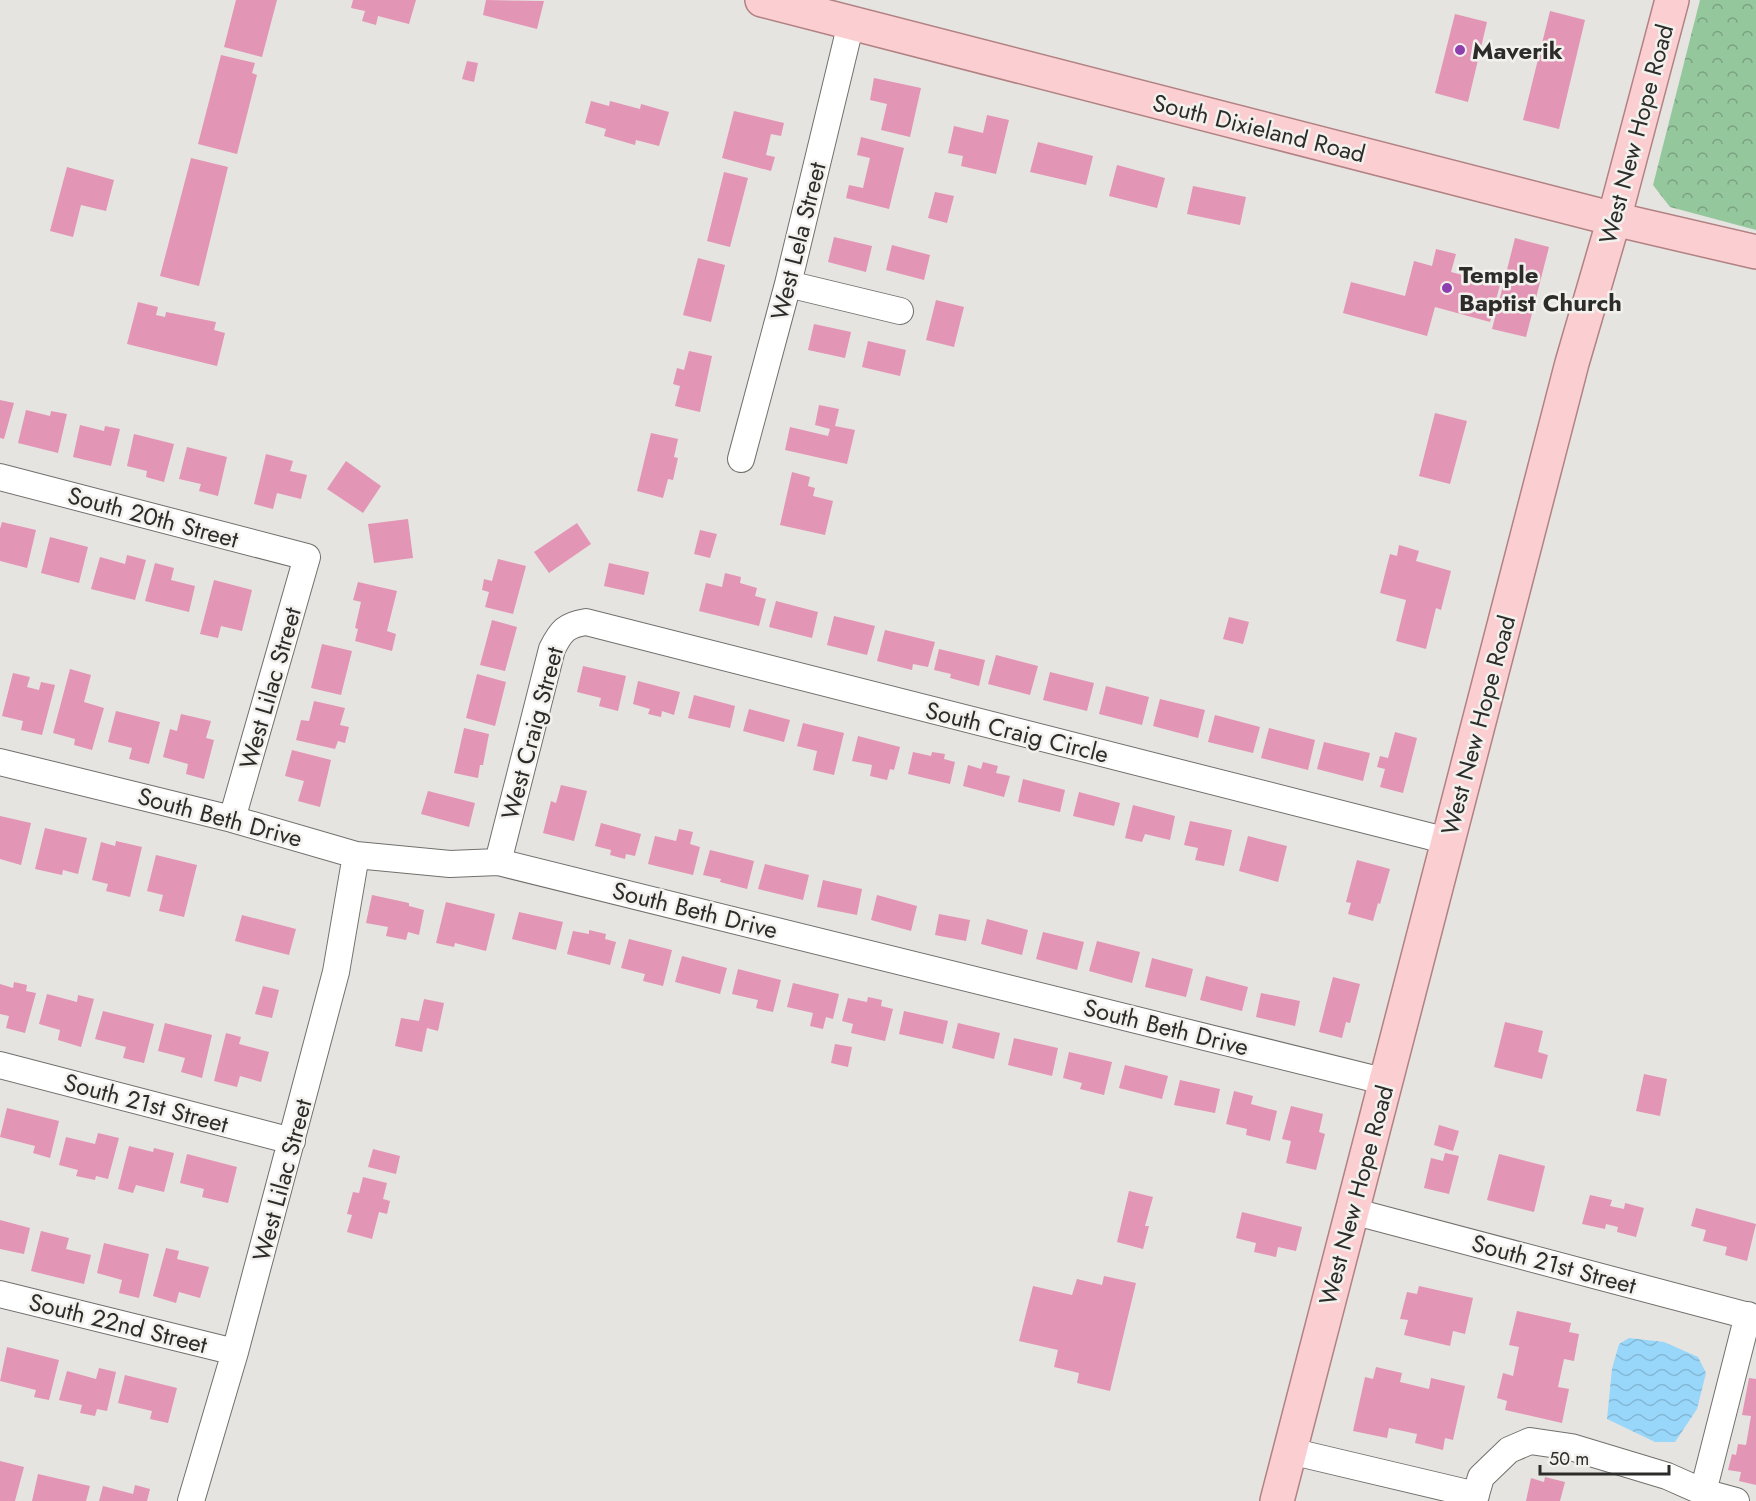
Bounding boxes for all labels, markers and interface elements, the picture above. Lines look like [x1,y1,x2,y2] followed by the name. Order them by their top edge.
[1590,20,1682,248] street label: West New Hope Road
[1472,33,1563,68] place label: Maverik
[1453,43,1467,57] marker: Maverik
[1149,85,1369,171] street label: South Dixieland Road
[761,158,835,324] street label: West Lela Street
[1459,257,1622,320] place label: Temple Baptist Church
[1440,281,1454,295] marker: Temple Baptist Church
[64,477,242,557] street label: South 20th Street
[230,603,310,773] street label: West Lilac Street
[1432,611,1524,839] street label: West New Hope Road
[492,643,572,823] street label: West Craig Street
[922,692,1112,772] street label: South Craig Circle
[134,778,306,856] street label: South Beth Drive
[609,873,781,947] street label: South Beth Drive
[1080,990,1252,1064] street label: South Beth Drive
[60,1064,232,1142] street label: South 21st Street
[1310,1081,1402,1309] street label: West New Hope Road
[244,1095,321,1265] street label: West Lilac Street
[1468,1225,1640,1303] street label: South 21st Street
[25,1284,211,1362] street label: South 22nd Street
[1540,1438,1669,1476] scale bar
[1549,1446,1589,1472] text: 50 m

